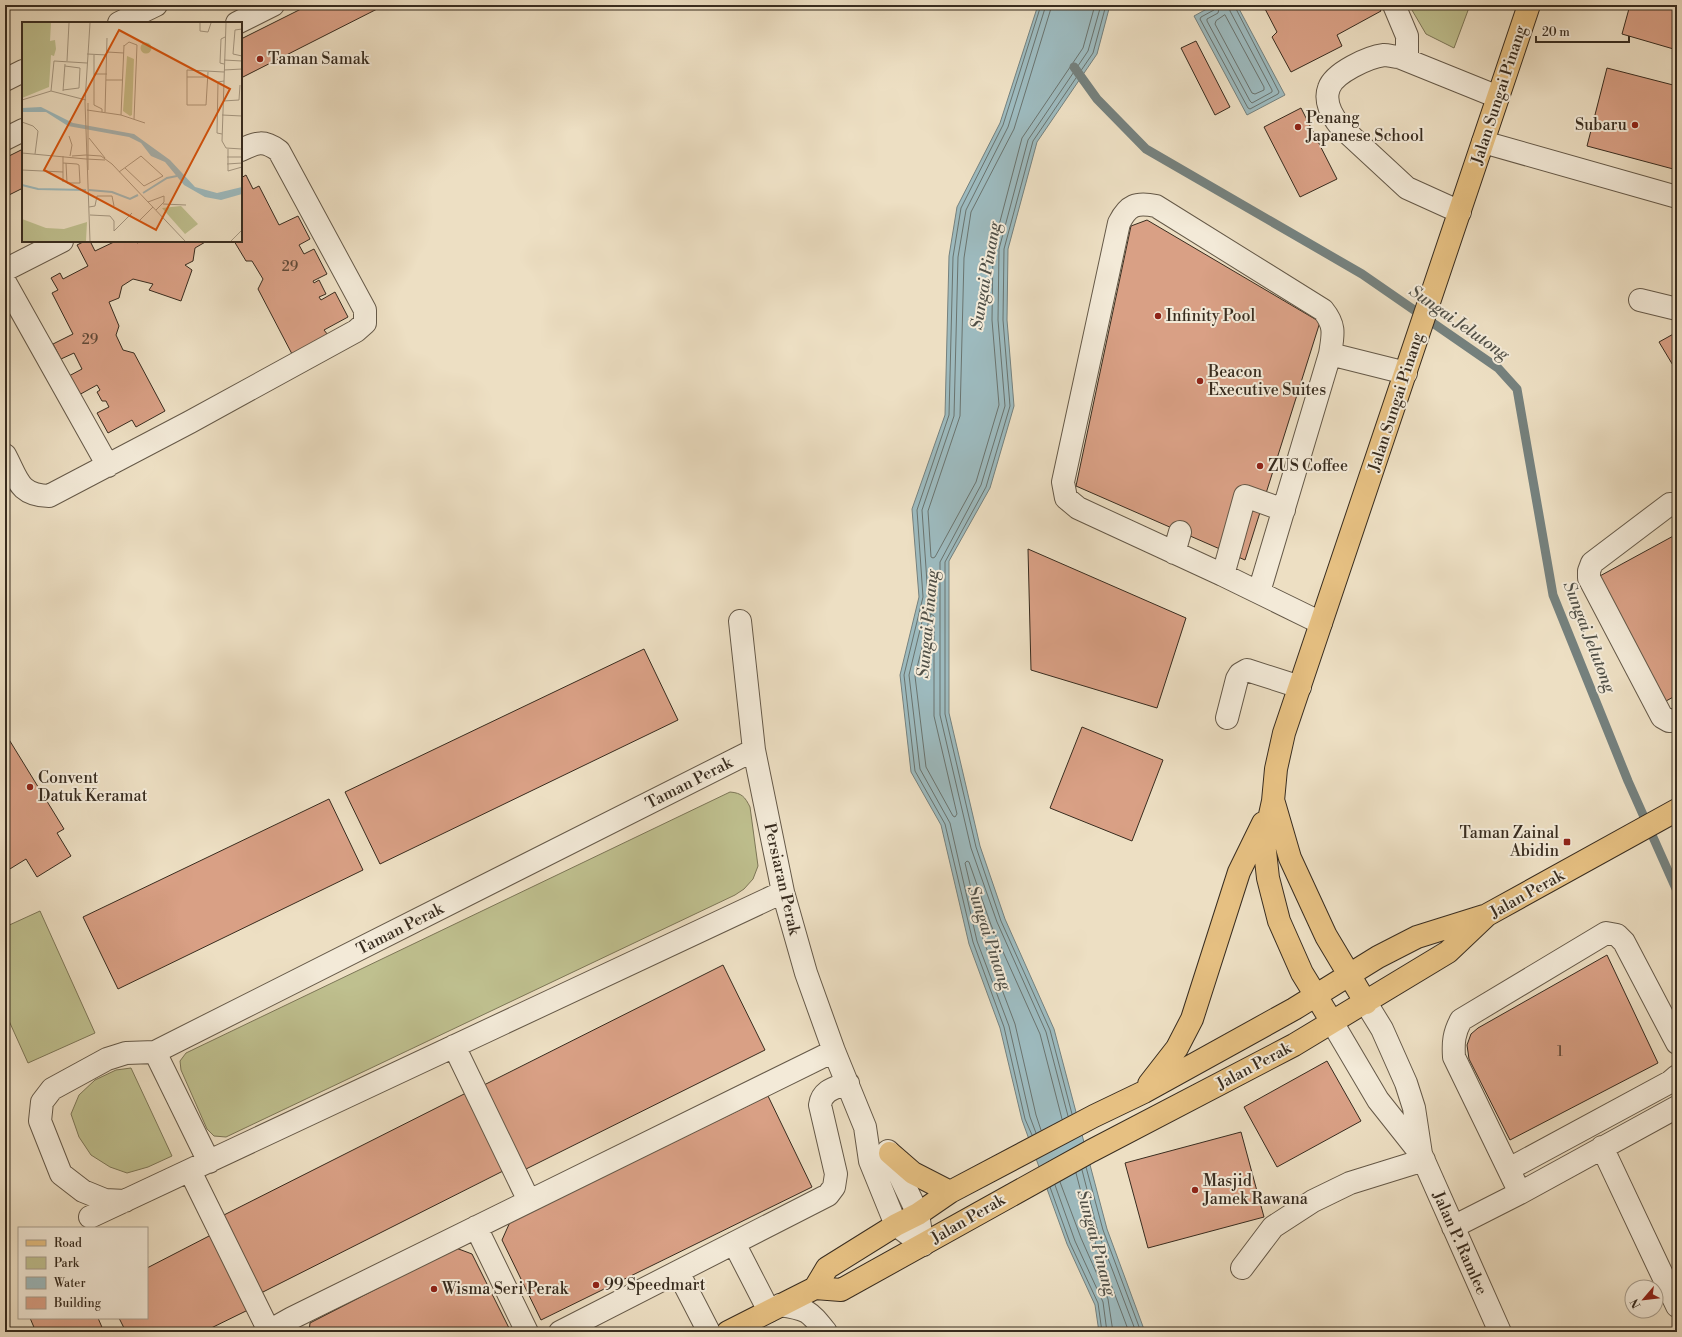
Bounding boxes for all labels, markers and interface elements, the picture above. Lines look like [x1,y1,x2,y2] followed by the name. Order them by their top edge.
[1536,18,1629,44] scale bar
[22,22,242,242] inset map
[1467,22,1531,168] street label: Jalan Sungai Pinang
[1542,25,1570,40] text: 20 m
[268,49,371,69] place label: Taman Samak
[255,54,265,64] marker: Taman Samak
[1305,108,1424,146] place label: Penang Japanese School
[1575,115,1627,135] place label: Subaru
[1630,120,1640,130] marker: Subaru
[1293,122,1303,132] marker: Penang Japanese School
[966,219,1007,332] water label: Sungai Pinang
[282,258,298,276] house number: 29
[1405,280,1514,366] water label: Sungai Jelutong
[1166,306,1256,326] place label: Infinity Pool
[1153,311,1163,321] marker: Infinity Pool
[1364,329,1428,475] street label: Jalan Sungai Pinang
[82,331,98,349] house number: 29
[1207,362,1326,400] place label: Beacon Executive Suites
[1195,376,1205,386] marker: Beacon Executive Suites
[1268,456,1348,476] place label: ZUS Coffee
[1255,461,1265,471] marker: ZUS Coffee
[912,568,944,679] water label: Sungai Pinang
[1558,578,1621,697] water label: Sungai Jelutong
[642,752,737,813] street label: Taman Perak
[38,768,148,806] place label: Convent Datuk Keramat
[25,782,35,792] marker: Convent Datuk Keramat
[759,821,805,939] street label: Persiaran Perak
[1459,823,1559,861] place label: Taman Zainal Abidin
[1562,837,1572,847] marker: Taman Zainal Abidin
[1485,865,1569,923] street label: Jalan Perak
[962,883,1017,994] water label: Sungai Pinang
[353,898,448,959] street label: Taman Perak
[1212,1037,1296,1095] street label: Jalan Perak
[1557,1043,1563,1061] house number: 1
[1202,1171,1309,1209] place label: Masjid Jamek Rawana
[1190,1185,1200,1195] marker: Masjid Jamek Rawana
[1071,1187,1121,1300] water label: Sungai Pinang
[1428,1187,1492,1298] street label: Jalan P. Ramlee
[927,1189,1010,1249] street label: Jalan Perak
[18,1227,148,1319] legend
[54,1236,82,1251] text: Road
[54,1256,80,1271] text: Park
[604,1275,706,1295] place label: 99 Speedmart
[53,1276,86,1291] text: Water
[441,1279,570,1299] place label: Wisma Seri Perak
[1624,1279,1664,1319] north arrow
[591,1280,601,1290] marker: 99 Speedmart
[429,1284,439,1294] marker: Wisma Seri Perak
[53,1296,102,1311] text: Building
[1628,1296,1644,1310] text: N

